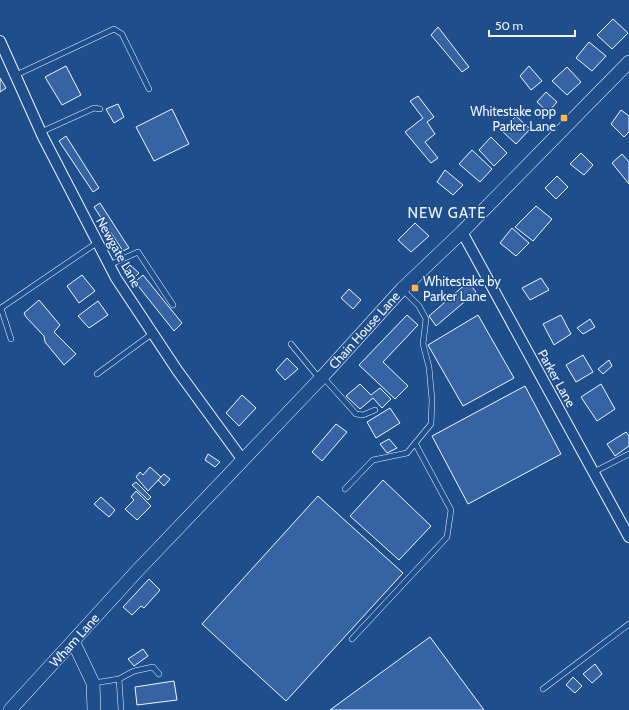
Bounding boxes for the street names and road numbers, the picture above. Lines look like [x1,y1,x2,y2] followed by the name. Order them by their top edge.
[93,214,145,290] street label: Newgate Lane
[325,288,403,372] street label: Chain House Lane
[535,346,580,410] street label: Parker Lane
[46,610,102,670] street label: Wham Lane

